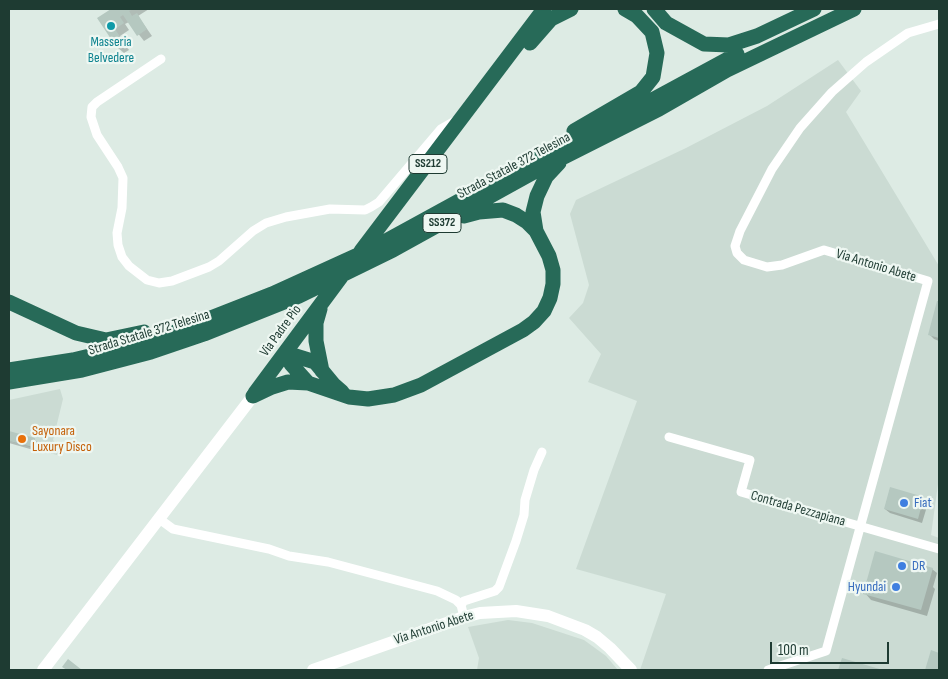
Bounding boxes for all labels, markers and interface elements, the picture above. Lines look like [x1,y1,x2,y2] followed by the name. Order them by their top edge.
[105,20,117,32] marker: Masseria Belvedere
[88,34,134,66] place label: Masseria Belvedere
[455,129,573,203] street label: Strada Statale 372 Telesina
[409,154,447,173] road number: SS212
[423,214,461,232] road number: SS372
[834,246,918,286] street label: Via Antonio Abete
[257,302,305,360] street label: Via Padre Pio
[86,307,212,359] street label: Strada Statale 372 Telesina
[32,423,92,456] place label: Sayonara Luxury Disco
[16,433,28,445] marker: Sayonara Luxury Disco
[749,487,847,531] street label: Contrada Pezzapiana
[914,495,932,511] place label: Fiat
[898,497,910,509] marker: Fiat
[912,558,925,574] place label: DR
[896,560,908,572] marker: DR
[848,579,886,595] place label: Hyundai
[890,581,902,593] marker: Hyundai
[392,607,476,649] street label: Via Antonio Abete
[773,632,892,664] scale bar
[778,641,809,660] text: 100 m

